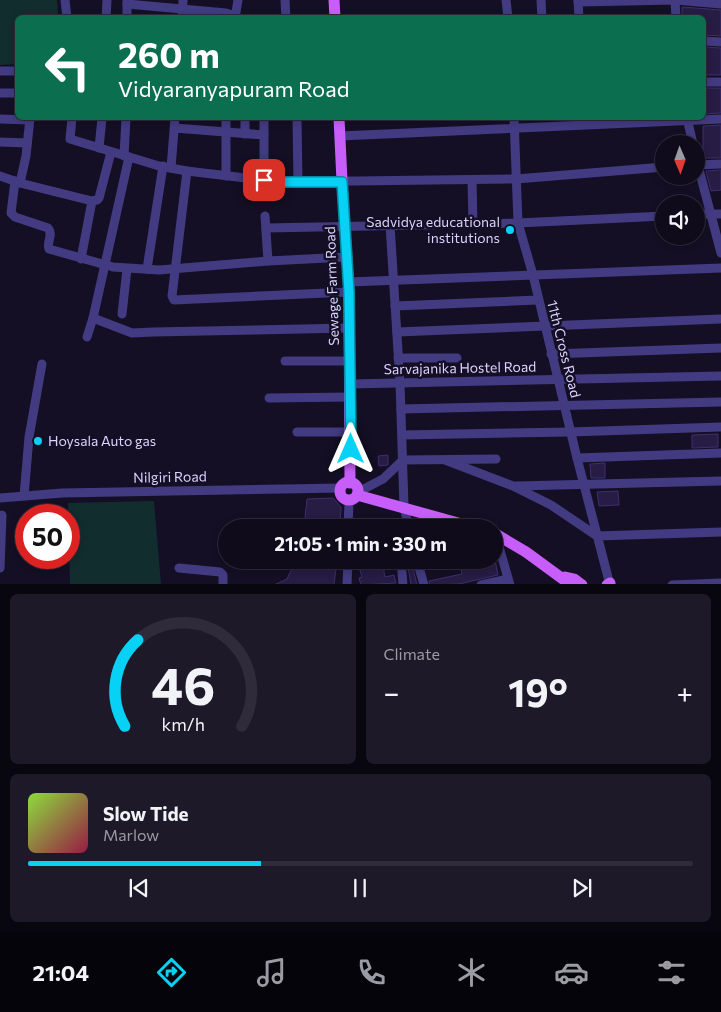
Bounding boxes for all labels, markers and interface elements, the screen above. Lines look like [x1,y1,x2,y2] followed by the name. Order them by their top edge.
[118,32,220,75] text: 260 m
[35,35,100,100] icon: left
[118,75,349,102] text: Vidyaranyapuram Road
[655,135,705,185] north arrow
[655,135,705,245] map controls
[243,159,285,201] pin
[250,166,278,194] icon: arrive
[655,195,705,245] button: sound
[366,213,500,246] place label: Sadvidya educational institutions
[504,224,516,236] marker: Sadvidya educational institutions
[321,226,342,346] street label: Sewage Farm Road
[544,298,585,399] street label: 11th Cross Road
[384,358,536,377] street label: Sarvajanika Hostel Road
[324,422,376,474] position arrow
[48,432,156,449] place label: Hoysala Auto gas
[32,435,44,447] marker: Hoysala Auto gas
[133,467,207,486] street label: Nilgiri Road
[15,504,80,569] speed limit sign: 50
[274,532,447,555] text: 21:05 · 1 min · 330 m
[384,644,440,663] text: Climate
[151,652,215,716] text: 46
[508,668,568,715] text: 19°
[384,675,399,709] text: −
[677,675,693,709] text: +
[161,713,204,735] text: km/h
[103,802,189,825] text: Slow Tide
[103,825,159,844] text: Marlow
[125,874,153,902] icon: previous
[346,874,374,902] icon: pause
[568,874,596,902] icon: next
[154,955,189,990] icon: directions
[254,955,289,990] icon: music
[354,955,389,990] icon: phone
[454,955,489,990] icon: climate
[554,955,589,990] icon: car
[654,955,689,990] icon: filters
[32,959,89,986] text: 21:04

